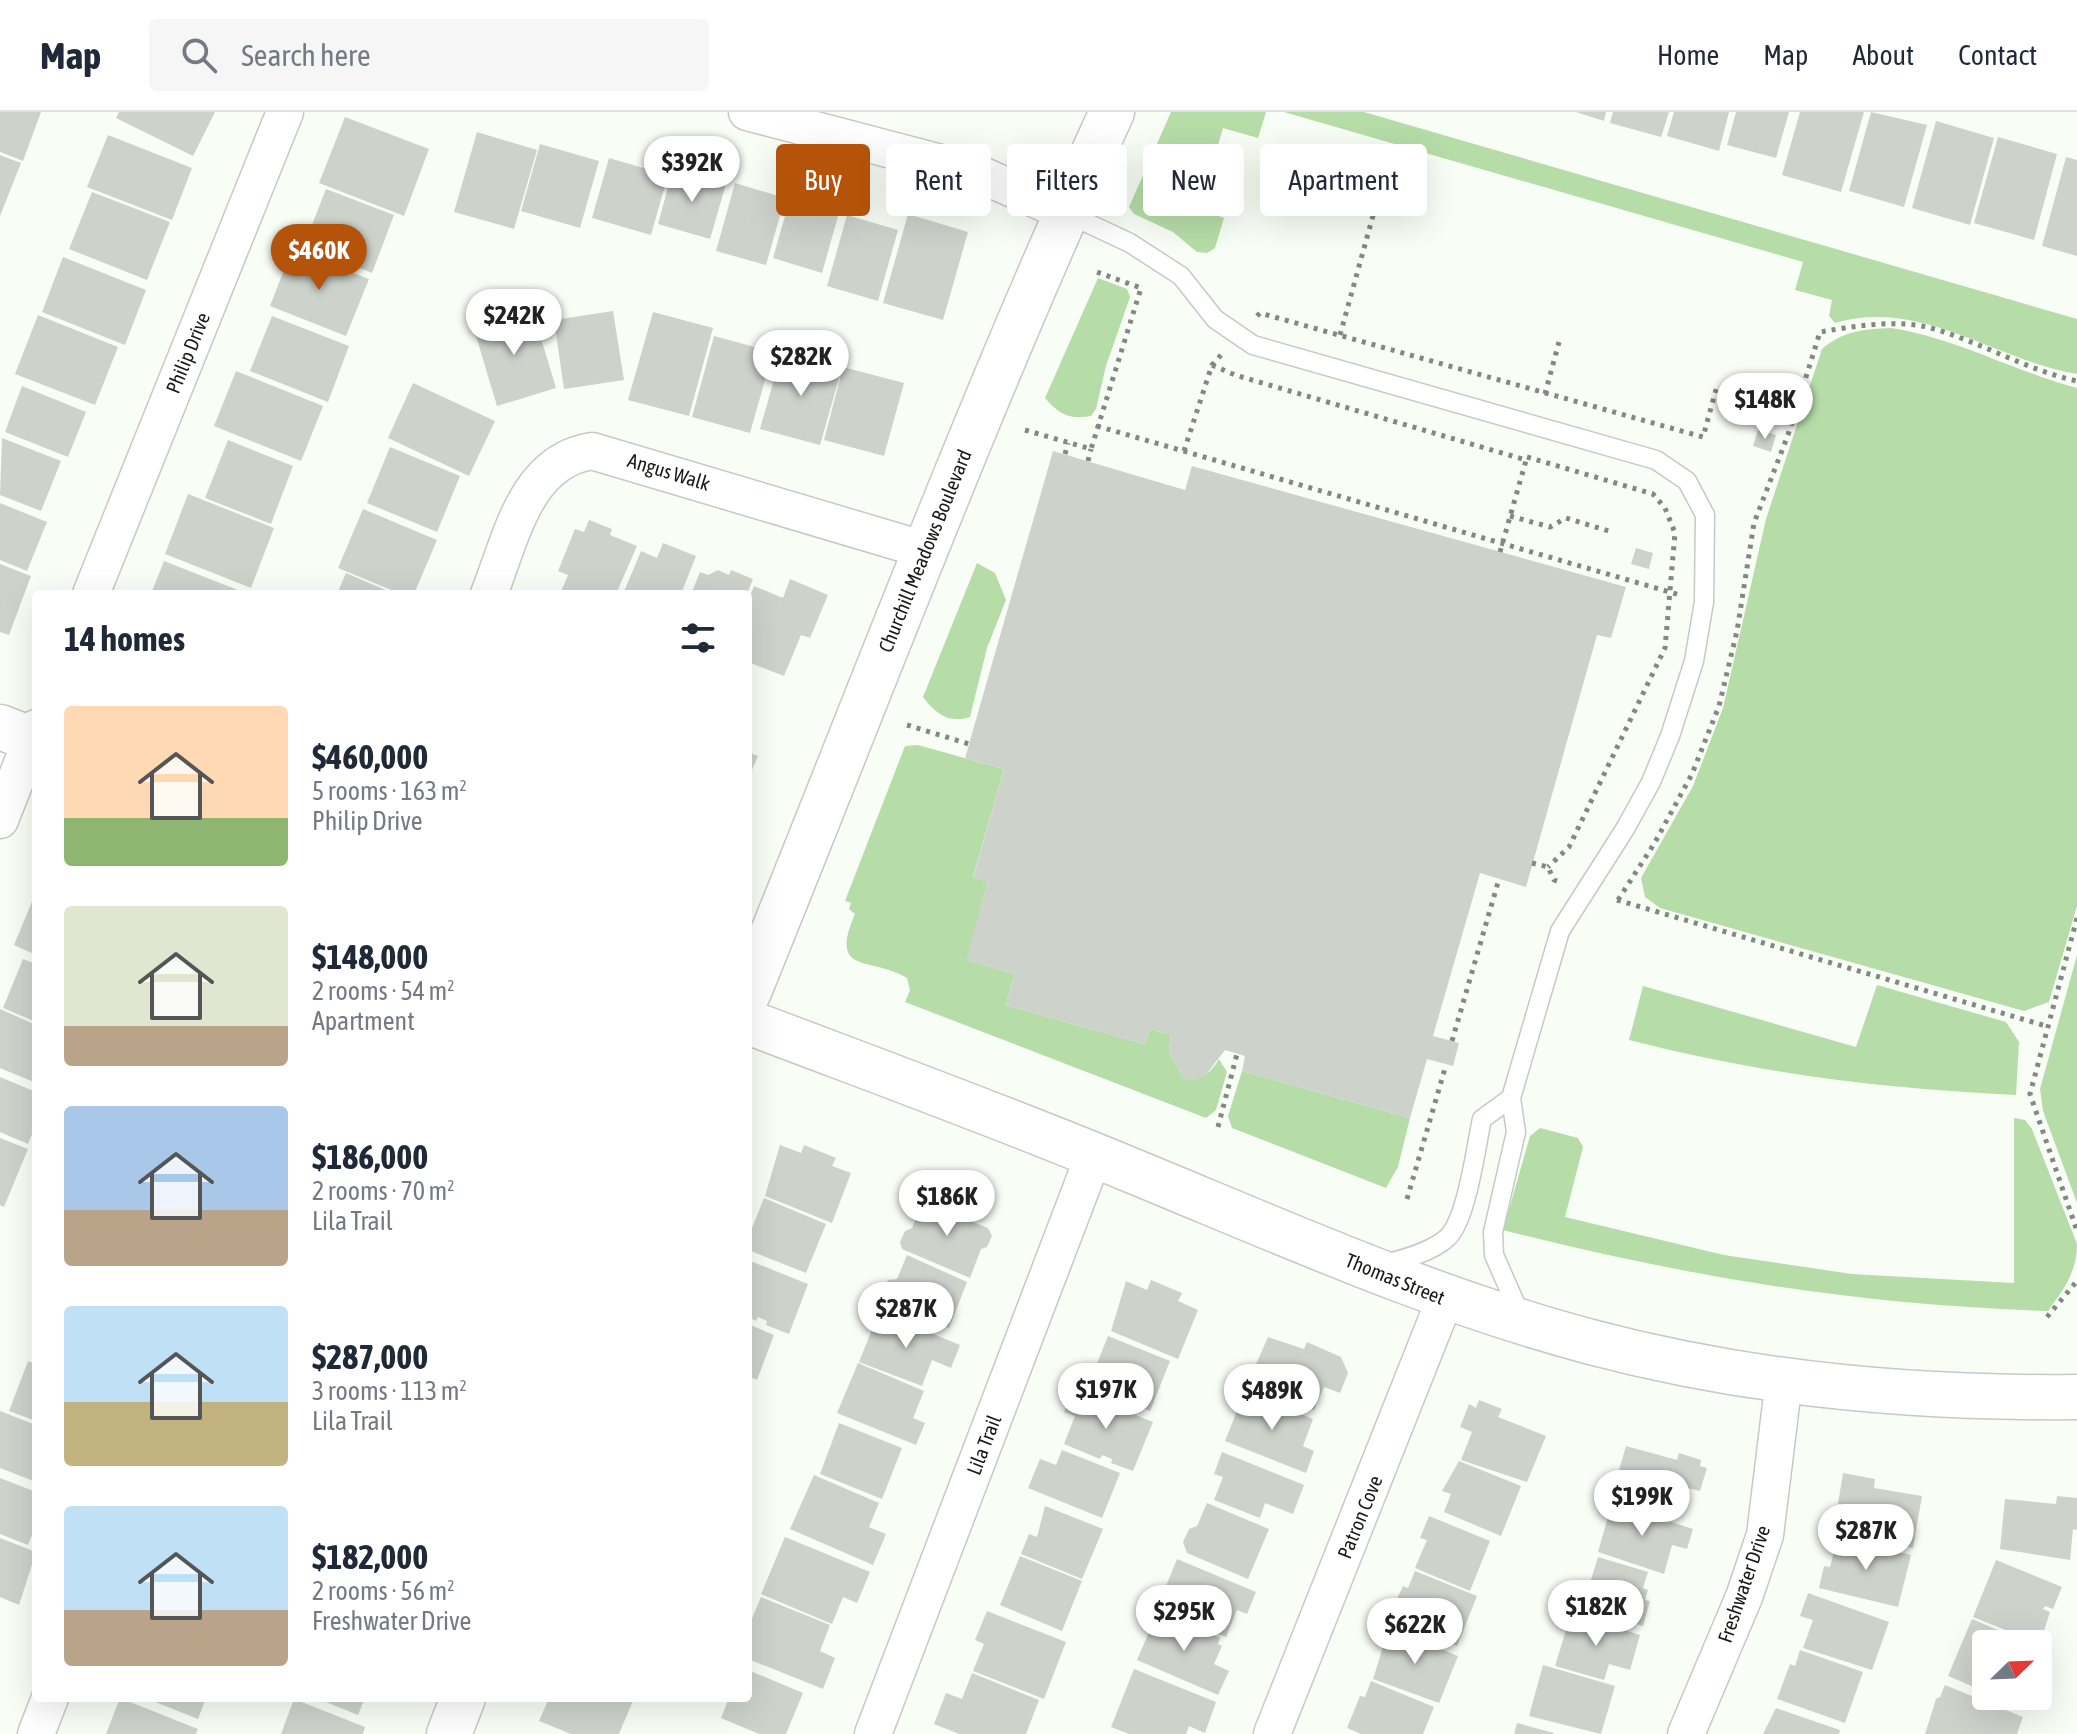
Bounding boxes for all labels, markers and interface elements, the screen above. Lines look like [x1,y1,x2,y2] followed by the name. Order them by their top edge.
[149,19,709,91] search box
[177,33,221,77] icon: search
[40,34,101,77] text: Map
[241,38,371,72] text: Search here
[1657,39,1719,71] text: Home
[1763,39,1808,71] text: Map
[1852,39,1914,71] text: About
[1958,39,2037,71] text: Contact
[636,136,748,204] pin: $392K
[776,144,870,216] chip: Buy
[886,144,991,216] chip: Rent
[1007,144,1127,216] chip: Filters
[1143,144,1244,216] chip: New
[1260,144,1427,216] chip: Apartment
[662,147,722,177] text: $392K
[263,224,375,292] pin: $460K
[289,235,349,265] text: $460K
[458,289,570,357] pin: $242K
[484,300,544,330] text: $242K
[161,309,214,397] street label: Philip Drive
[745,330,857,398] pin: $282K
[771,341,831,371] text: $282K
[1709,373,1821,441] pin: $148K
[1735,384,1795,414] text: $148K
[873,446,976,656] street label: Churchill Meadows Boulevard
[625,448,713,495] street label: Angus Walk
[676,616,720,660] icon: filters
[64,619,185,658] text: 14 homes
[312,737,428,776] text: $460,000
[128,738,224,834] icon: home
[312,776,467,806] text: 5 rooms · 163 m²
[312,806,423,836] text: Philip Drive
[312,937,428,976] text: $148,000
[128,938,224,1034] icon: home
[312,976,454,1006] text: 2 rooms · 54 m²
[312,1006,415,1036] text: Apartment
[312,1137,428,1176] text: $186,000
[128,1138,224,1234] icon: home
[891,1170,1003,1238] pin: $186K
[312,1176,454,1206] text: 2 rooms · 70 m²
[917,1181,977,1211] text: $186K
[312,1206,393,1236] text: Lila Trail
[1342,1248,1448,1309] street label: Thomas Street
[850,1282,962,1350] pin: $287K
[876,1293,936,1323] text: $287K
[312,1337,428,1376] text: $287,000
[128,1338,224,1434] icon: home
[1050,1363,1162,1431] pin: $197K
[1216,1364,1328,1432] pin: $489K
[1076,1374,1136,1404] text: $197K
[1242,1375,1302,1405] text: $489K
[312,1376,467,1406] text: 3 rooms · 113 m²
[312,1406,393,1436] text: Lila Trail
[962,1411,1006,1478] street label: Lila Trail
[1586,1470,1698,1538] pin: $199K
[1332,1472,1387,1562] street label: Patron Cove
[1612,1481,1672,1511] text: $199K
[1810,1504,1922,1572] pin: $287K
[1836,1515,1896,1545] text: $287K
[1713,1522,1774,1646] street label: Freshwater Drive
[312,1537,428,1576] text: $182,000
[128,1538,224,1634] icon: home
[312,1576,454,1606] text: 2 rooms · 56 m²
[1540,1580,1652,1648] pin: $182K
[1128,1585,1240,1653] pin: $295K
[1566,1591,1626,1621] text: $182K
[1154,1596,1214,1626] text: $295K
[1359,1598,1471,1666] pin: $622K
[312,1606,471,1636] text: Freshwater Drive
[1385,1609,1445,1639] text: $622K
[1972,1630,2052,1710] north arrow
[1972,1630,2052,1710] map controls

